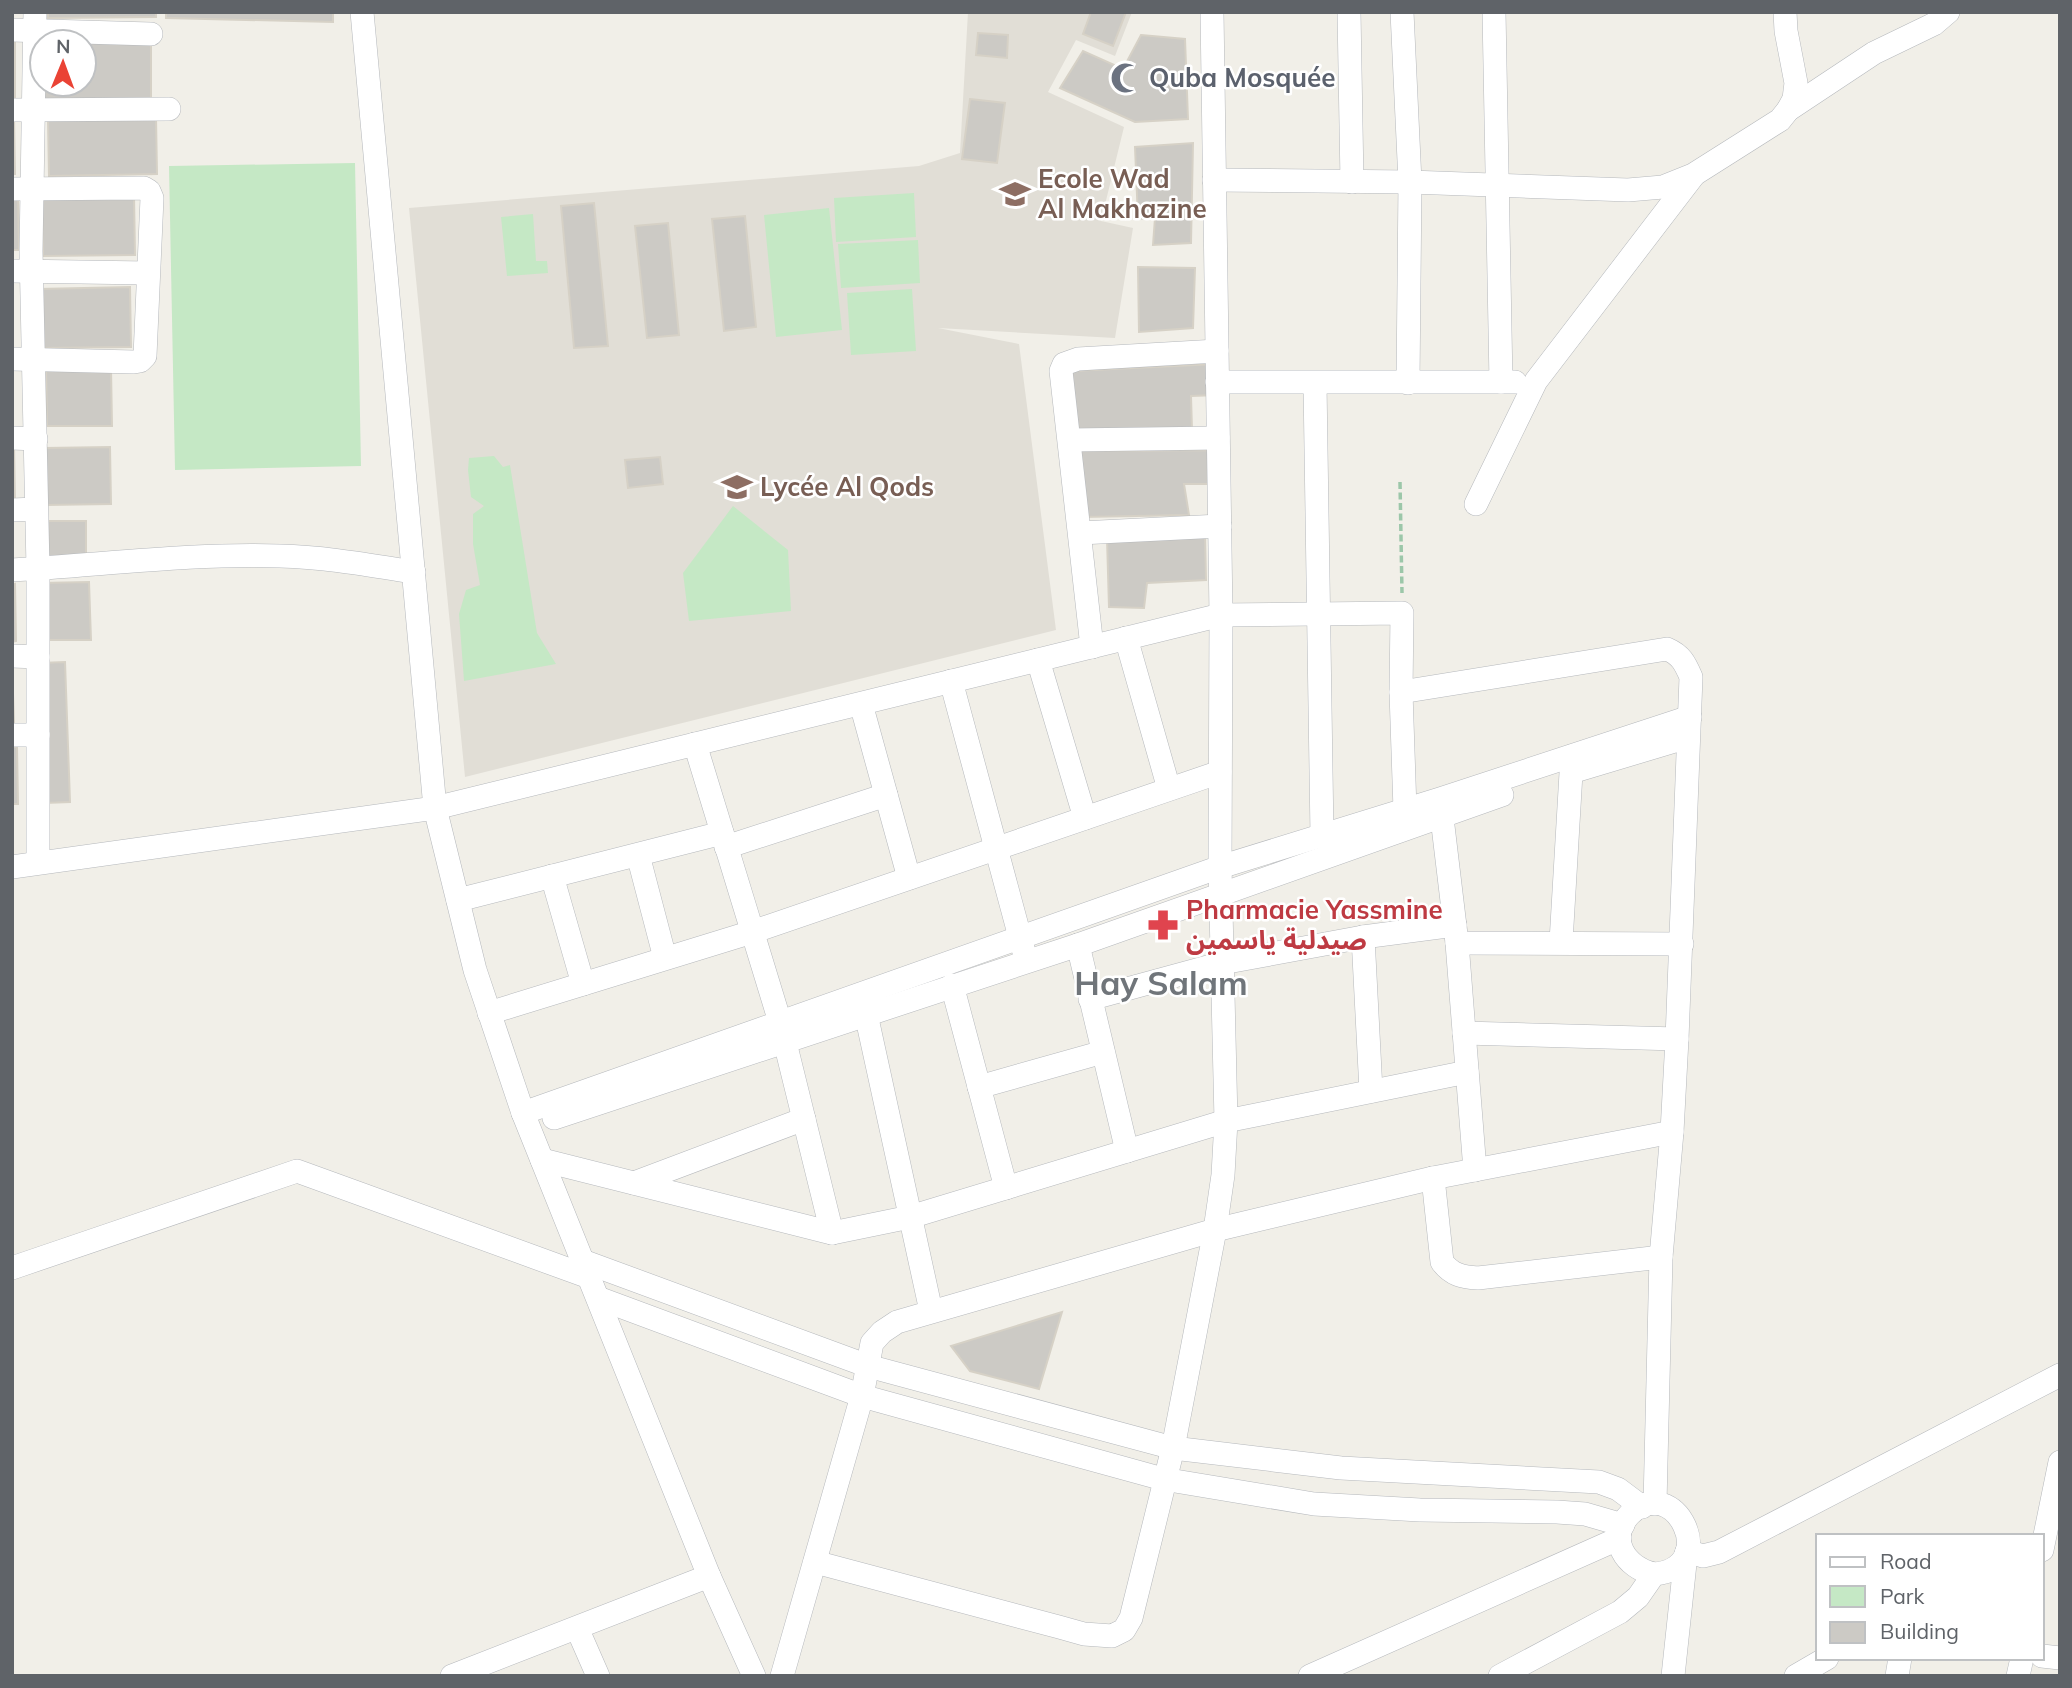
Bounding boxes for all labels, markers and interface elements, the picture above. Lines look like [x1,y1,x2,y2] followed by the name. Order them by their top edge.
[28,28,98,98] north arrow
[56,34,71,58] text: N
[1109,61,1143,95] mosque icon: Quba Mosquée
[1149,61,1335,94] place label: Quba Mosquée
[1038,162,1207,225] place label: Ecole Wad Al Makhazine
[998,177,1032,211] school or university icon: Ecole Wad Al Makhazine
[720,470,754,504] school or university icon: Lycée Al Qods
[760,470,934,503] place label: Lycée Al Qods
[1186,893,1443,956] place label: Pharmacie Yassmine صيدلية ياسمين
[1146,908,1180,942] pharmacy icon: Pharmacie Yassmine صيدلية ياسمين
[1074,962,1248,1003] district label: Hay Salam
[1816,1534,2044,1660] legend
[1880,1548,1931,1574] text: Road
[1880,1583,1924,1609] text: Park
[1880,1618,1959,1644] text: Building

